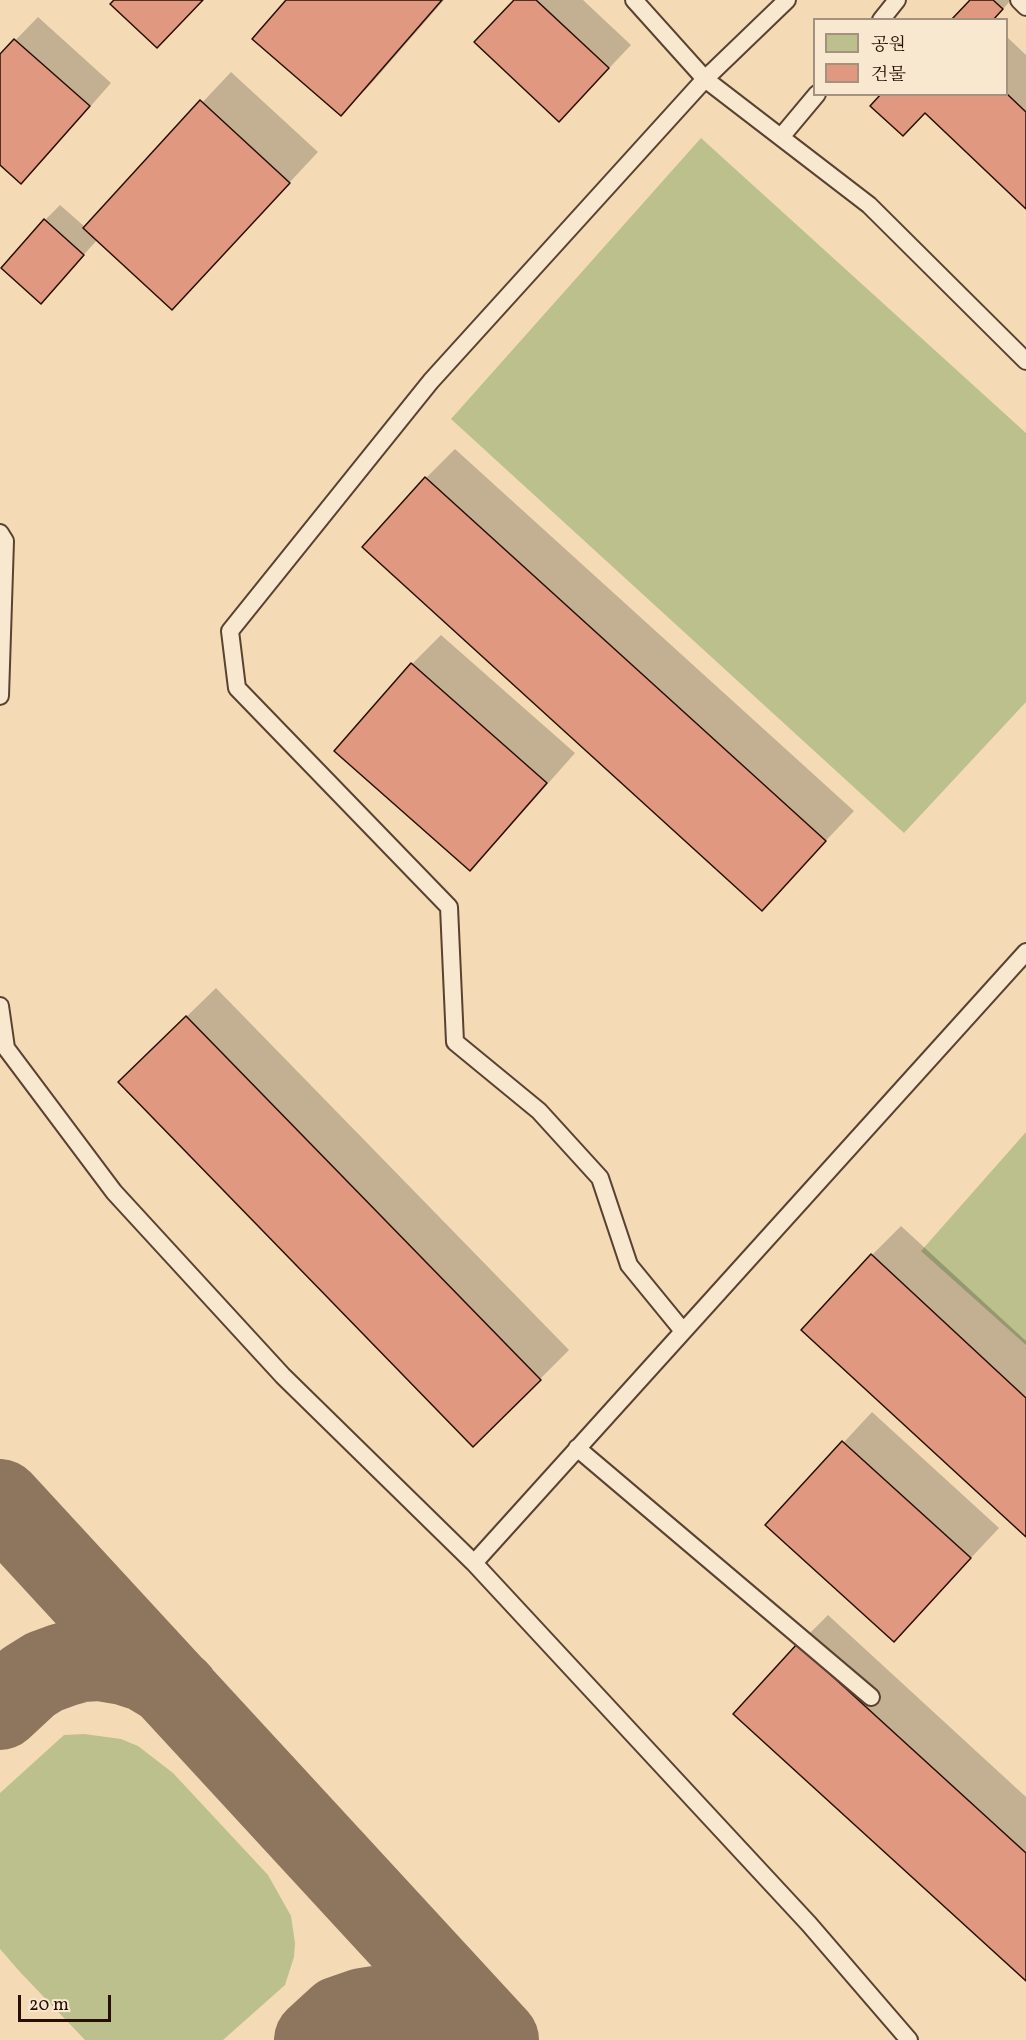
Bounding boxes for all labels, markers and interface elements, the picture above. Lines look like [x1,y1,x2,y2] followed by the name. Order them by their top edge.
[813,18,1008,96] legend
[871,33,906,58] text: 공원
[871,63,906,88] text: 건물
[21,1983,114,2021] scale bar
[29,1993,69,2018] text: 20 m

